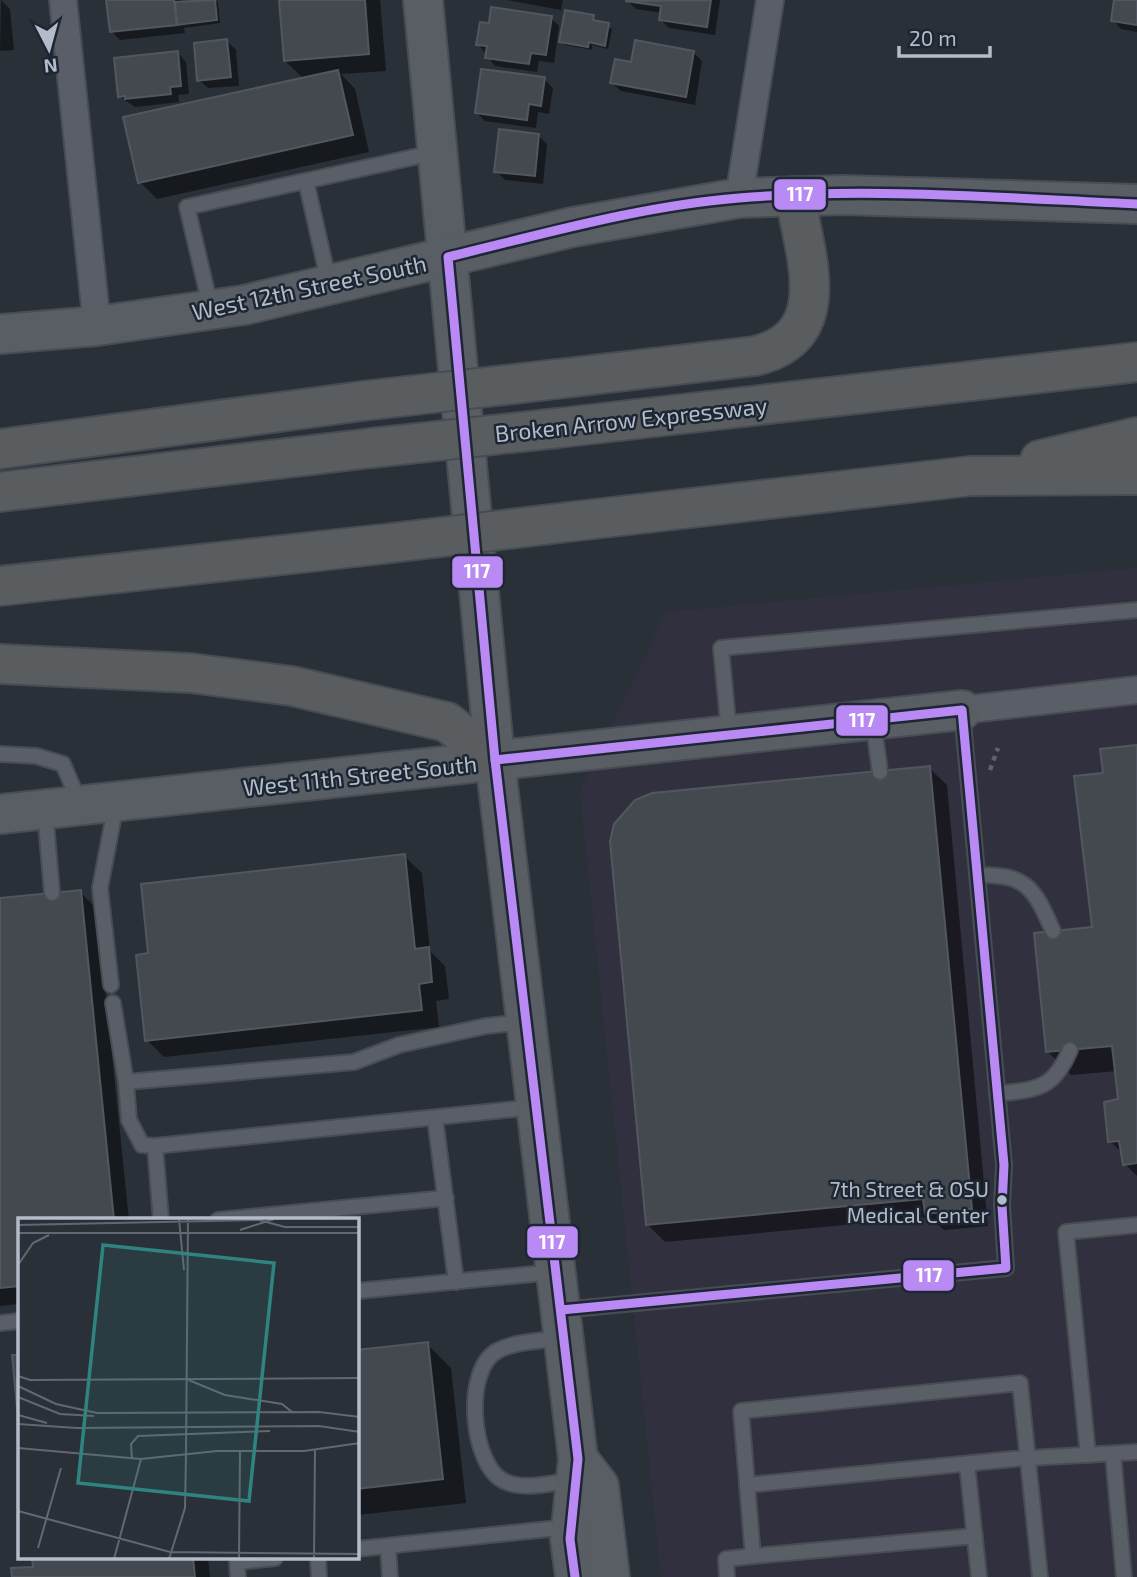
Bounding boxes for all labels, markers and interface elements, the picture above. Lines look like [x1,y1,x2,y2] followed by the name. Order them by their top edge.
[14,14,84,84] north arrow
[899,14,990,58] scale bar
[909,25,957,50] text: 20 m
[43,54,59,79] text: N
[773,178,827,211] line badge: 117
[787,182,813,205] text: 117
[189,248,429,326] street label: West 12th Street South
[493,391,769,447] street label: Broken Arrow Expressway
[451,555,504,589] line badge: 117
[464,559,490,582] text: 117
[835,704,889,737] line badge: 117
[849,708,875,731] text: 117
[242,749,478,801] street label: West 11th Street South
[830,1176,990,1227] place label: 7th Street & OSU Medical Center
[995,1193,1009,1207] marker: 7th Street & OSU Medical Center
[18,1218,359,1560] inset map
[526,1225,579,1259] line badge: 117
[539,1230,565,1253] text: 117
[902,1259,955,1292] line badge: 117
[916,1263,942,1286] text: 117

